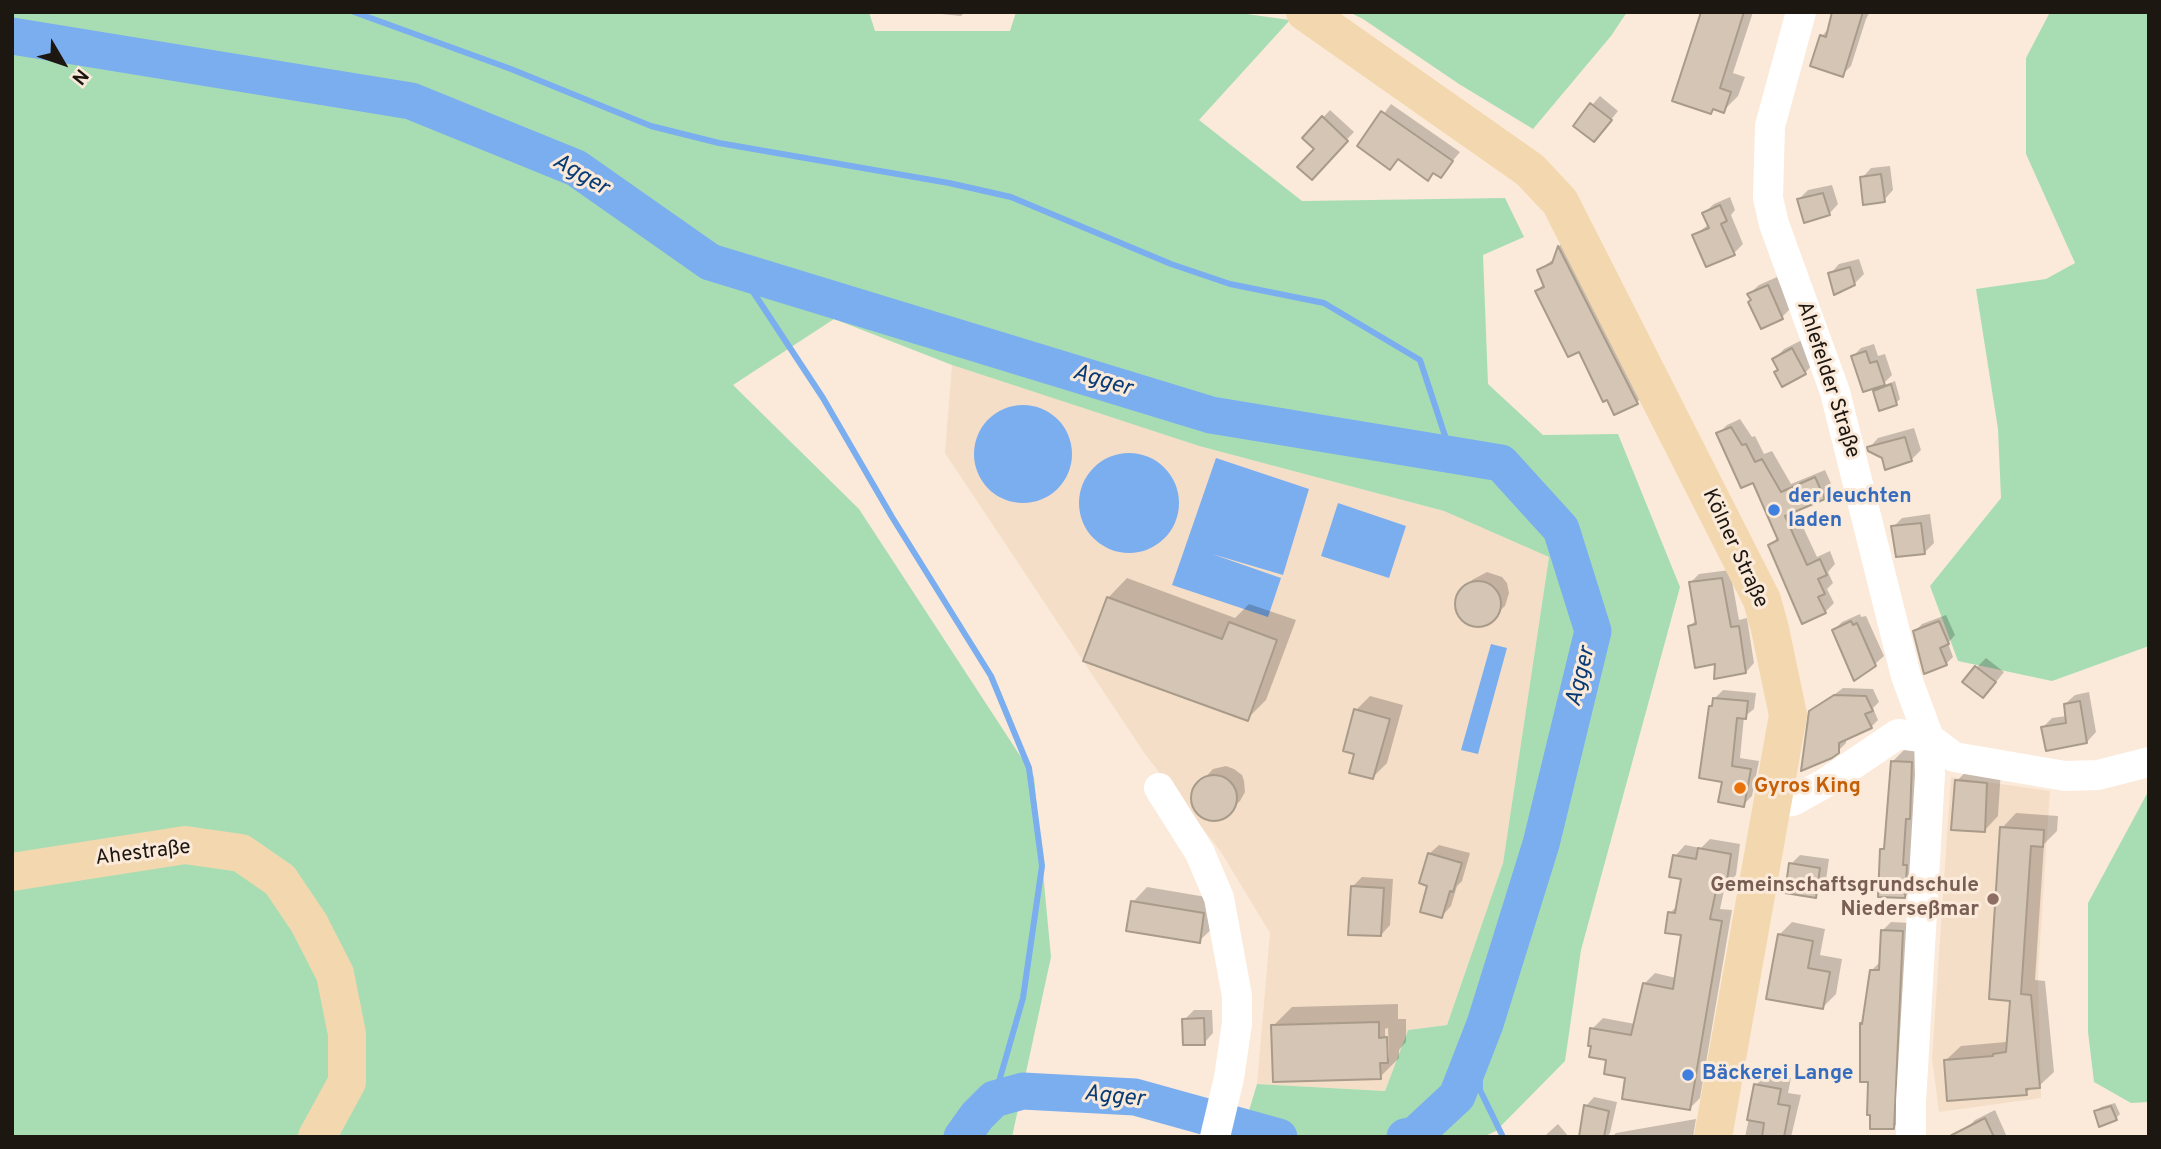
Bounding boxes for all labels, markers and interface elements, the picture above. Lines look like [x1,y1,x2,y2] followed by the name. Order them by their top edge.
[28,28,98,98] north arrow
[66,63,93,89] text: N
[547,149,613,203] water label: Agger
[1790,298,1864,462] street label: Ahlefelder Straße
[1069,360,1135,404] water label: Agger
[1695,485,1773,613] street label: Kölner Straße
[1788,485,1912,535] place label: der leuchten laden
[1766,502,1782,518] marker: der leuchten laden
[1561,644,1603,710] water label: Agger
[1754,775,1861,801] place label: Gyros King
[1732,780,1748,796] marker: Gyros King
[94,836,192,872] street label: Ahestraße
[1710,874,1979,924] place label: Gemeinschaftsgrundschule Niederseßmar
[1985,891,2001,907] marker: Gemeinschaftsgrundschule Niederseßmar
[1702,1062,1854,1088] place label: Bäckerei Lange
[1680,1067,1696,1083] marker: Bäckerei Lange
[1082,1081,1146,1115] water label: Agger

